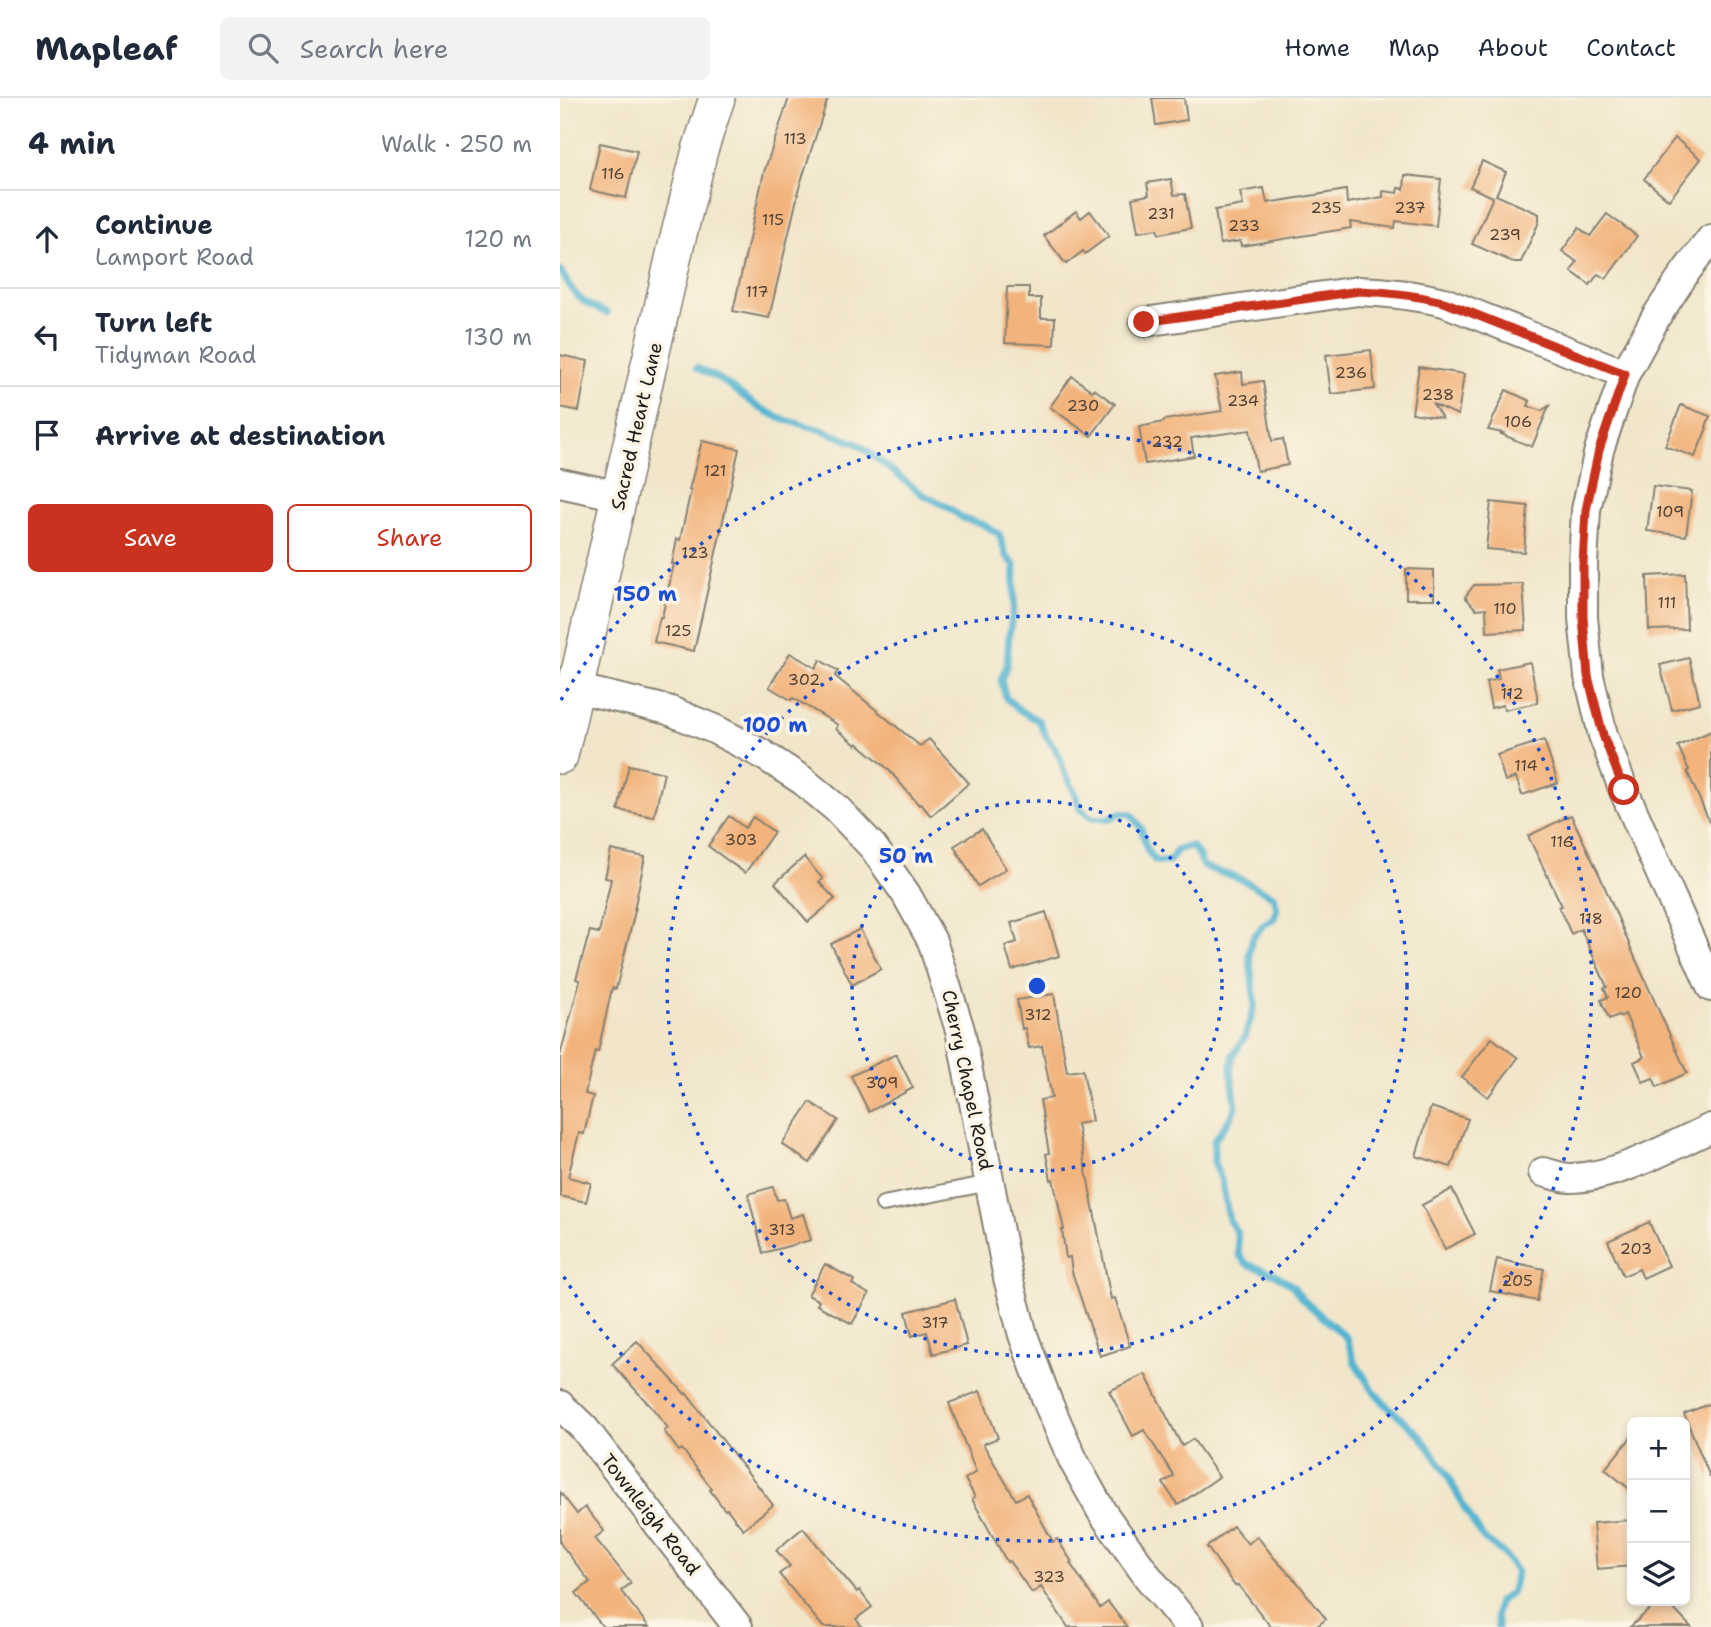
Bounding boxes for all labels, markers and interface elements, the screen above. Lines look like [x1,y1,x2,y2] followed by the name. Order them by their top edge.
[220,17,710,80] search box
[35,26,178,71] text: Mapleaf
[244,29,282,67] icon: search
[300,31,448,66] text: Search here
[1284,32,1350,64] text: Home
[1388,32,1440,64] text: Map
[1478,32,1548,64] text: About
[1586,32,1676,64] text: Contact
[28,123,115,164] text: 4 min
[783,128,807,149] house number: 113
[381,129,532,159] text: Walk · 250 m
[601,163,625,184] house number: 116
[1311,197,1341,218] house number: 235
[1394,197,1426,218] house number: 237
[1147,203,1175,224] house number: 231
[95,207,213,242] text: Continue
[762,209,784,230] house number: 115
[1228,215,1260,236] house number: 233
[28,220,66,258] icon: ahead
[464,224,532,254] text: 120 m
[1489,224,1521,245] house number: 239
[95,242,254,272] text: Lamport Road
[745,281,769,302] house number: 117
[95,305,212,340] text: Turn left
[1128,306,1159,337] route end
[28,318,66,356] icon: left
[464,322,532,352] text: 130 m
[95,340,256,370] text: Tidyman Road
[605,340,668,512] street label: Sacred Heart Lane
[1335,362,1367,383] house number: 236
[1422,384,1454,405] house number: 238
[1227,390,1259,411] house number: 234
[1067,395,1099,416] house number: 230
[1504,411,1532,432] house number: 106
[28,416,66,454] icon: arrive
[95,418,385,453] text: Arrive at destination
[1151,431,1183,452] house number: 232
[704,460,726,481] house number: 121
[1656,501,1684,522] house number: 109
[28,504,273,572] button: Save
[287,504,532,572] button: Share
[681,542,709,563] house number: 123
[613,580,677,608] text: 150 m
[1658,592,1676,613] house number: 111
[1493,598,1517,619] house number: 110
[665,620,691,641] house number: 125
[788,669,820,690] house number: 302
[1500,683,1524,704] house number: 112
[743,711,807,739] text: 100 m
[1514,755,1538,776] house number: 114
[1608,774,1639,805] route start
[725,829,757,850] house number: 303
[1550,831,1574,852] house number: 116
[879,842,933,870] text: 50 m
[1579,908,1603,929] house number: 118
[1025,974,1049,998] centre of rings
[1614,982,1642,1003] house number: 120
[936,988,999,1173] street label: Cherry Chapel Road
[1024,1004,1052,1025] house number: 312
[866,1072,898,1093] house number: 309
[768,1219,796,1240] house number: 313
[1620,1238,1652,1259] house number: 203
[1501,1270,1533,1291] house number: 205
[921,1312,949,1333] house number: 317
[1627,1417,1690,1606] map controls
[1627,1417,1690,1480] button: +
[595,1448,706,1580] street label: Townleigh Road
[1627,1480,1690,1543] button: −
[1627,1543,1690,1606] button: layers
[1033,1566,1065,1587] house number: 323

